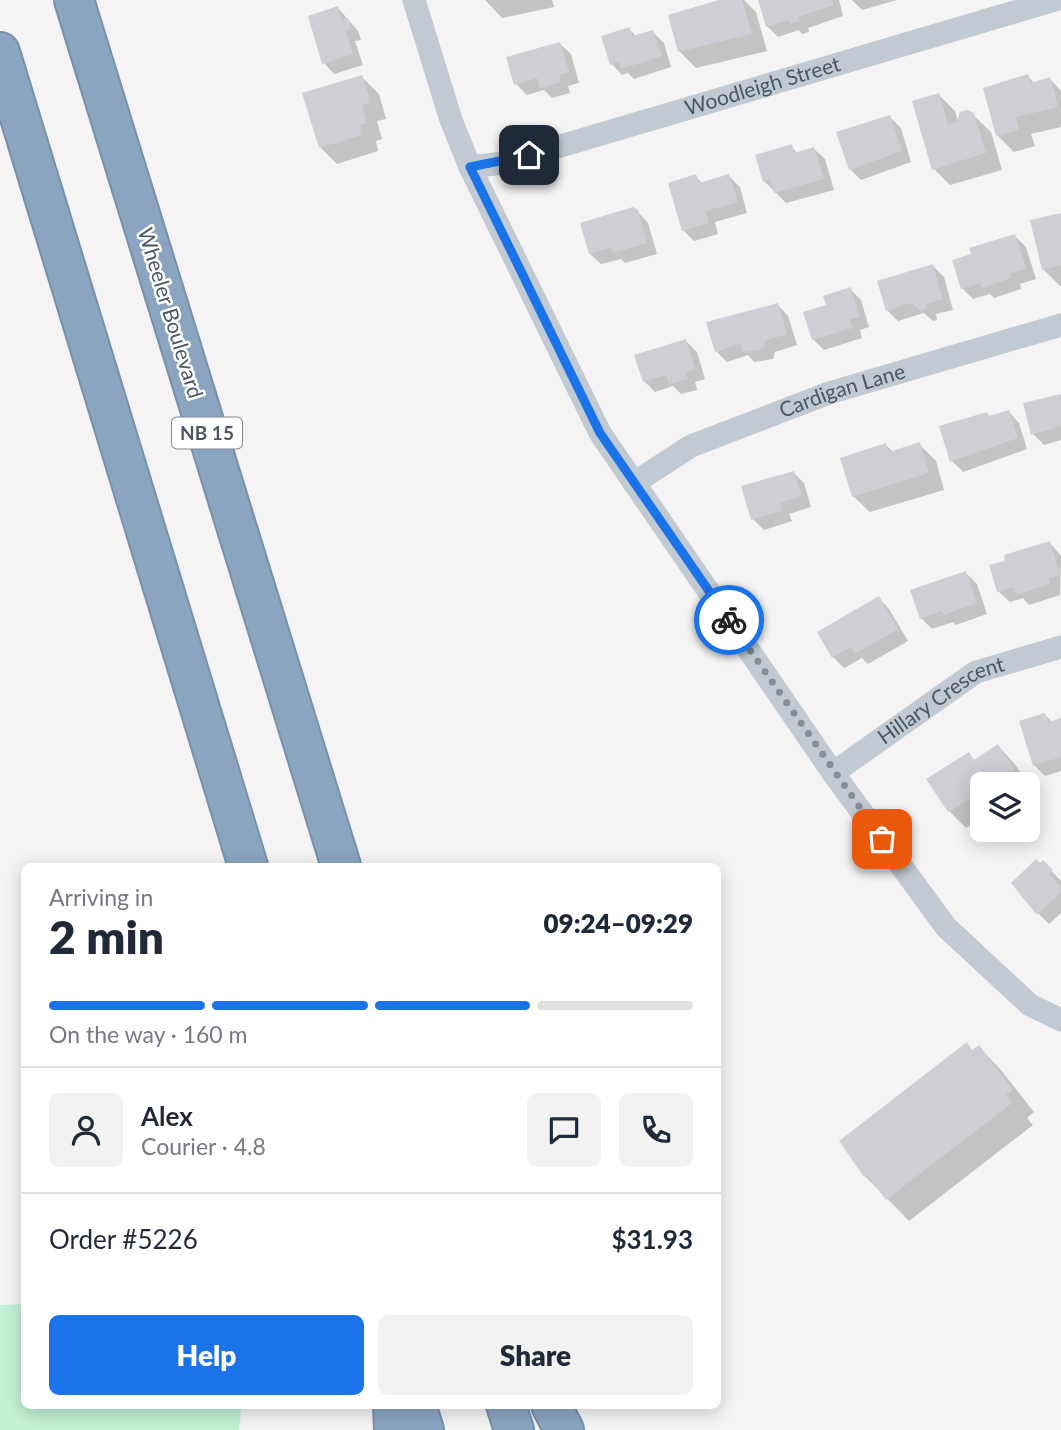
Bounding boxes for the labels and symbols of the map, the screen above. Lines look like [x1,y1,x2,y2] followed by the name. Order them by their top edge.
[682,50,843,120] street label: Woodleigh Street
[499,125,559,185] pin
[134,224,209,401] street label: Wheeler Boulevard
[775,357,908,422] street label: Cardigan Lane
[172,418,242,448] road number: NB 15
[694,585,764,655] courier
[872,650,1007,749] street label: Hillary Crescent
[852,809,912,869] pin

